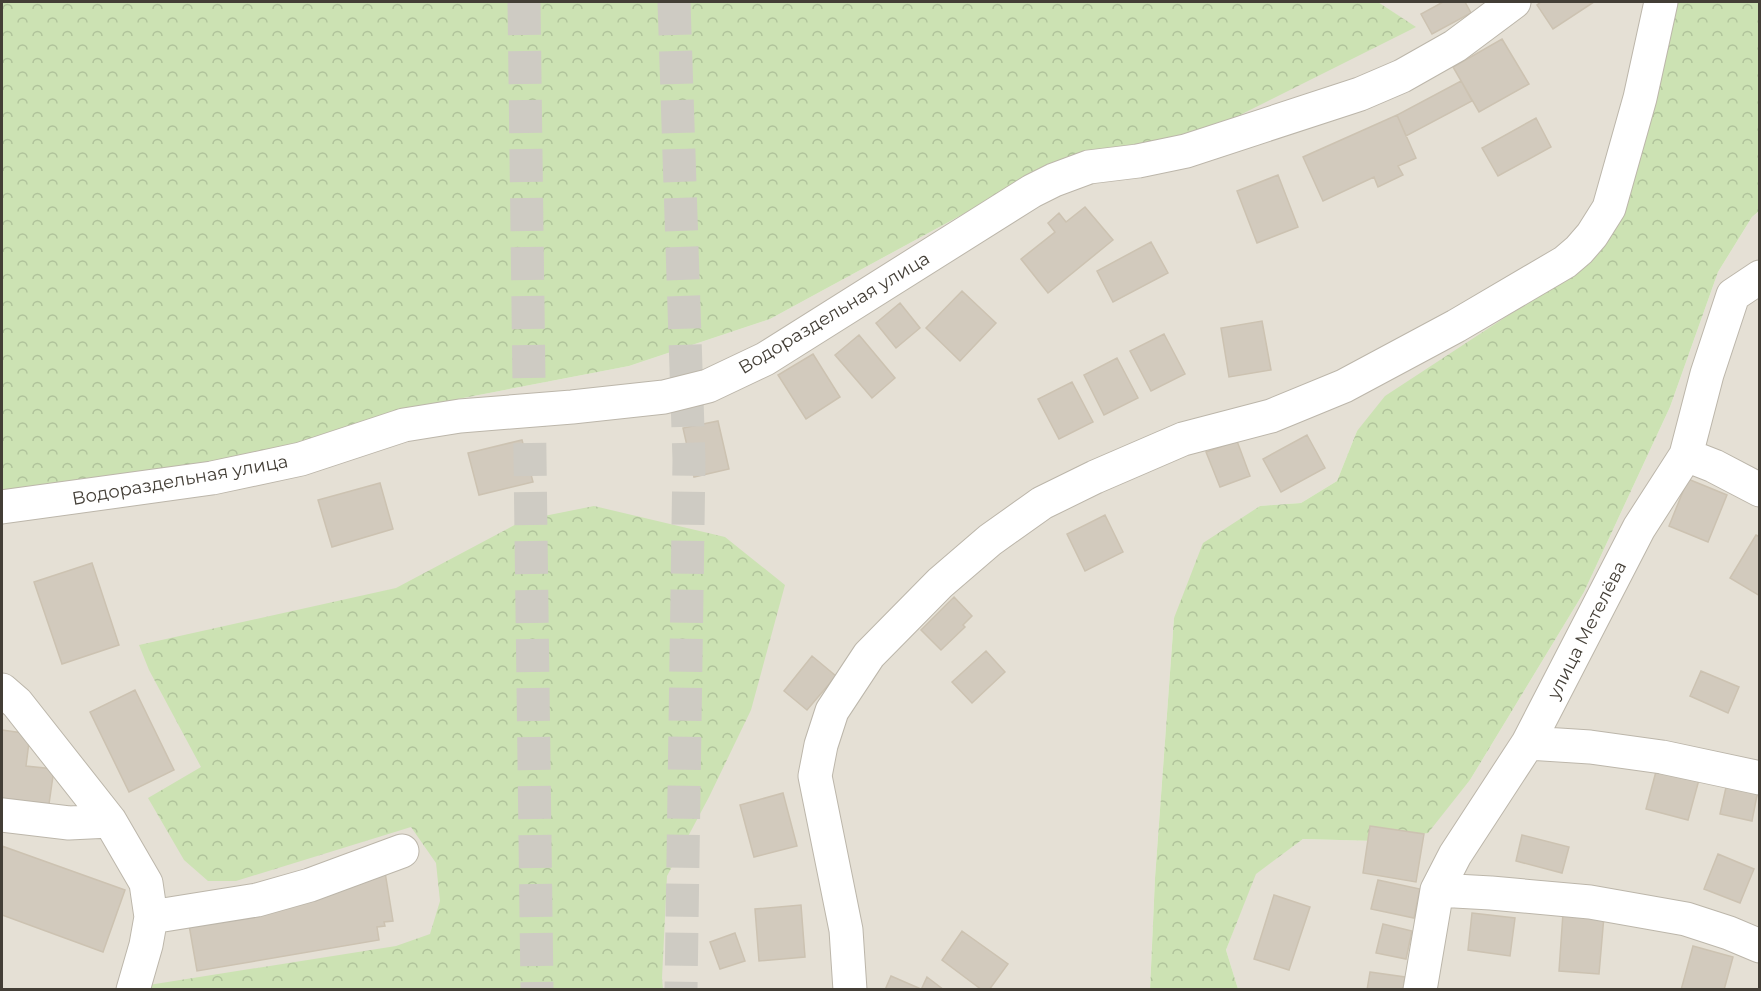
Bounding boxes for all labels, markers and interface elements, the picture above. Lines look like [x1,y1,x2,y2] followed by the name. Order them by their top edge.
[734,247,934,379] street label: Водораздельная улица
[70,450,290,510] street label: Водораздельная улица
[1542,557,1631,704] street label: улица Метелёва

